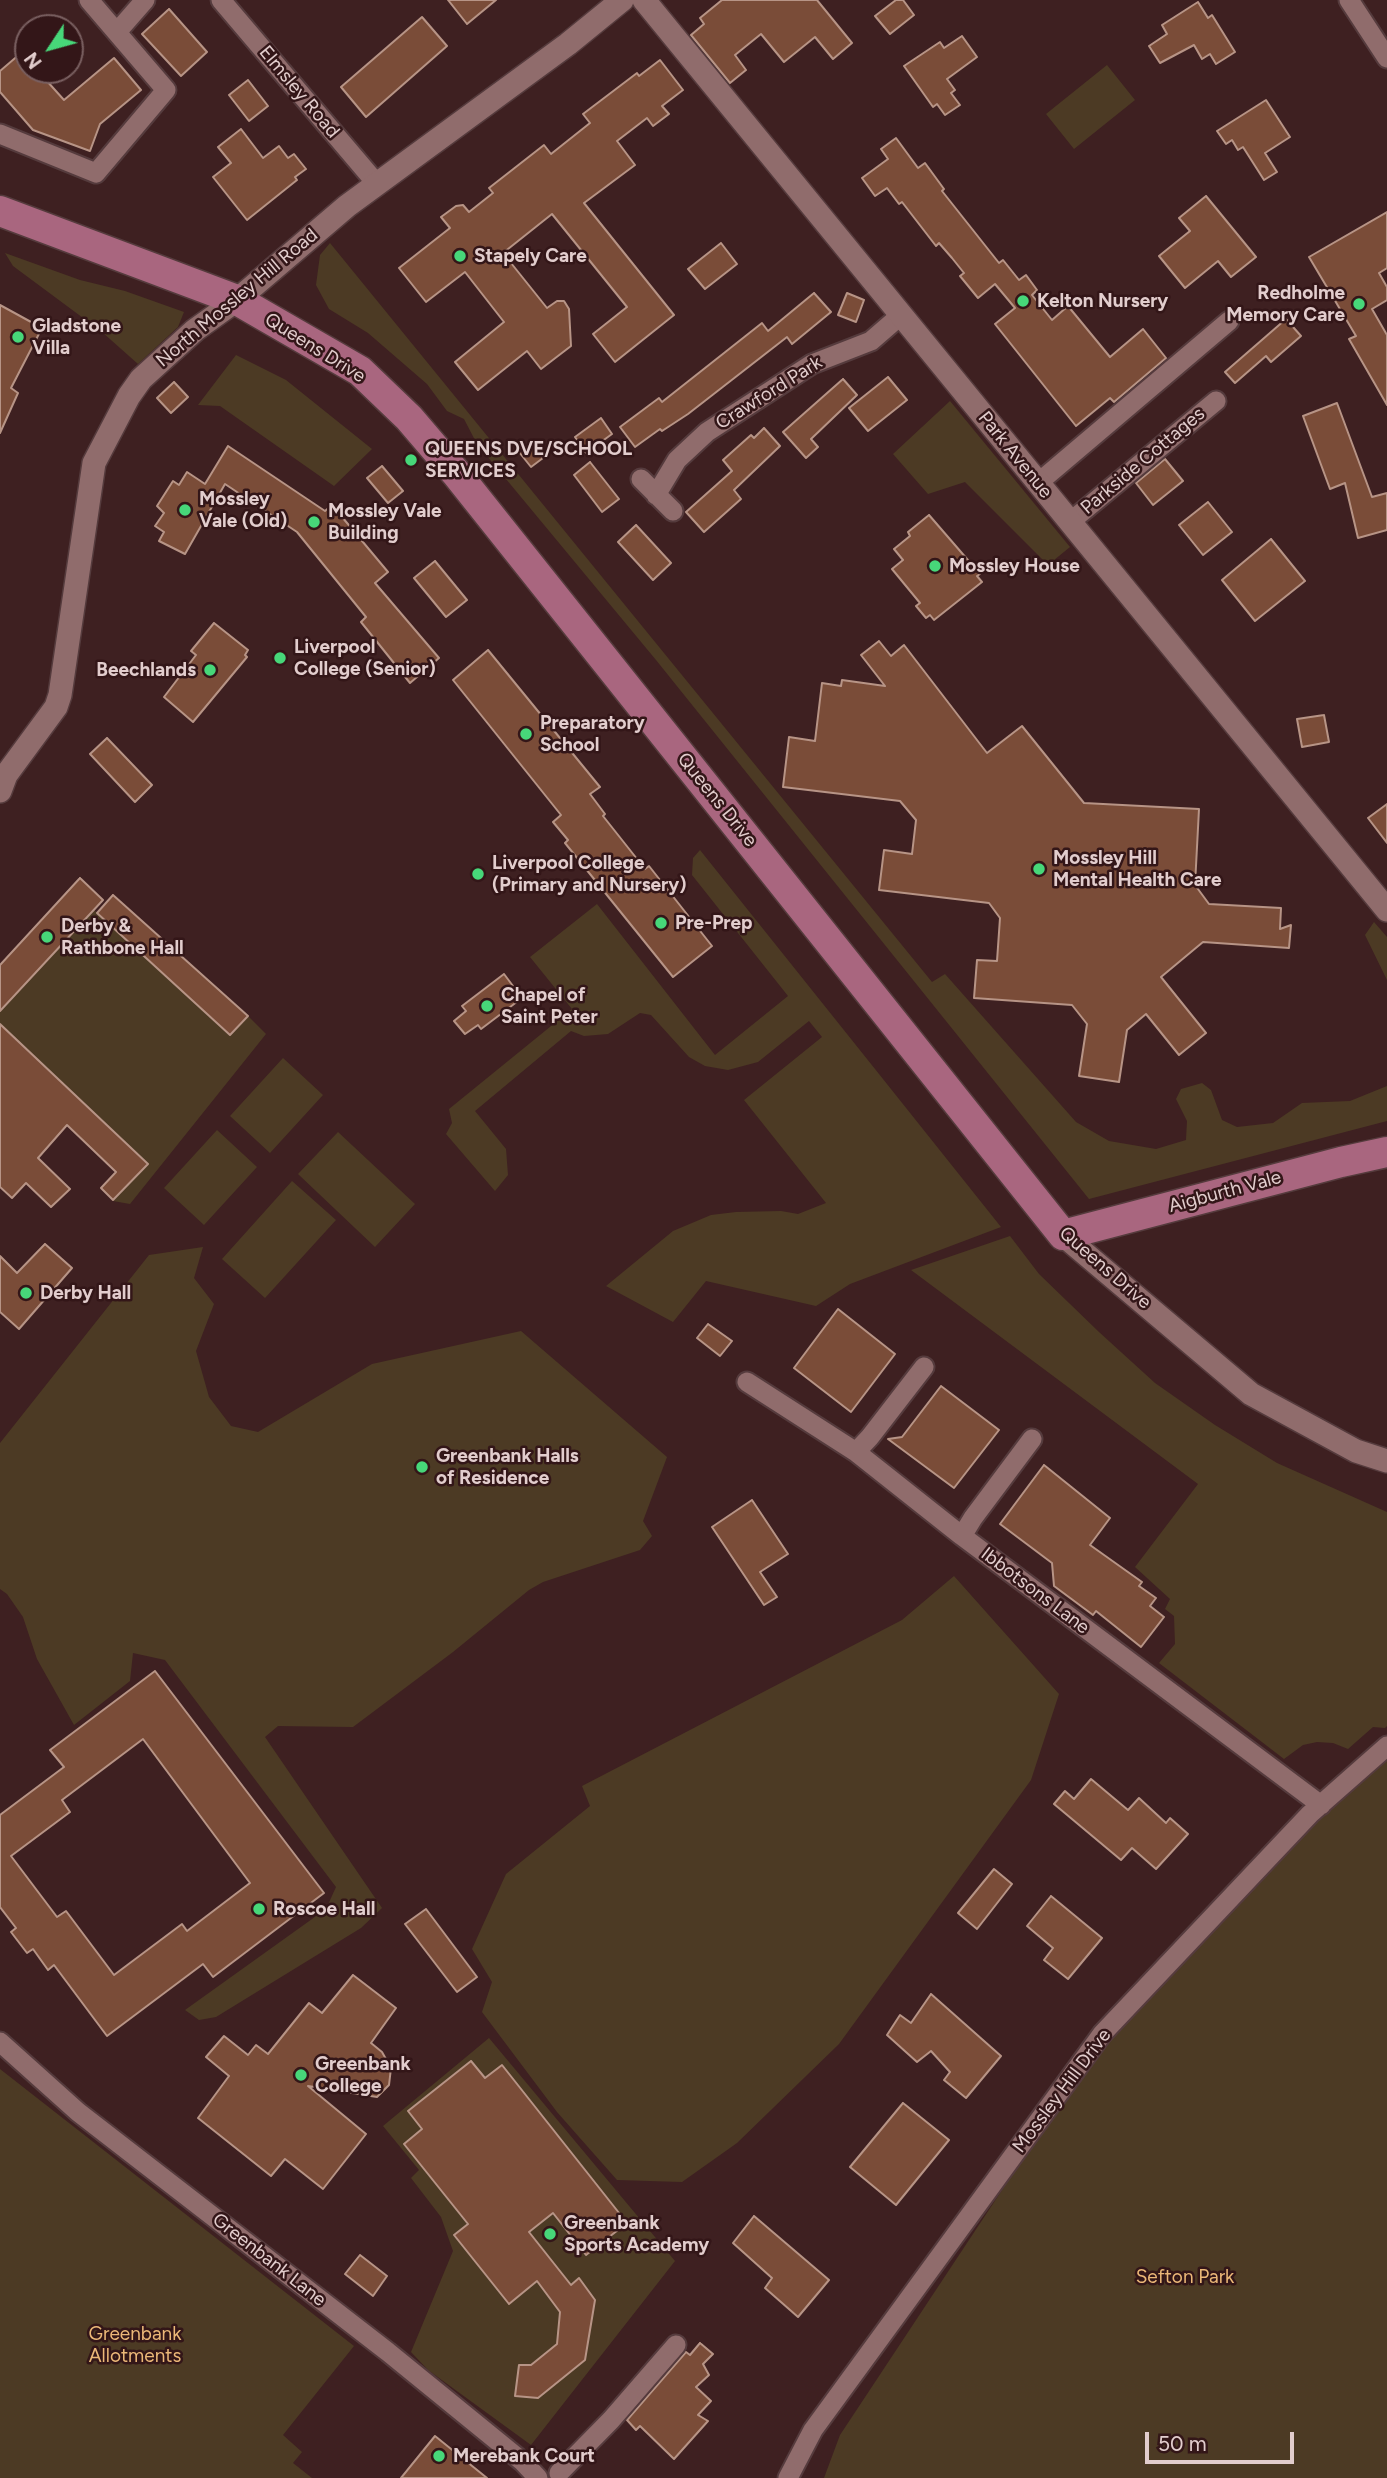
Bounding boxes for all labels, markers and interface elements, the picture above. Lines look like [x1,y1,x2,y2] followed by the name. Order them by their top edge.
[14,14,84,84] north arrow
[254,41,344,143] street label: Elmsley Road
[20,48,47,73] text: N
[152,224,322,372] street label: North Mossley Hill Road
[474,245,587,267] place label: Stapely Care
[452,248,468,264] marker: Stapely Care
[1226,282,1345,326] place label: Redholme Memory Care
[1037,290,1168,312] place label: Kelton Nursery
[1015,293,1031,309] marker: Kelton Nursery
[1351,296,1367,312] marker: Redholme Memory Care
[261,308,369,388] street label: Queens Drive
[32,315,121,359] place label: Gladstone Villa
[10,329,26,345] marker: Gladstone Villa
[712,351,826,435] street label: Crawford Park
[1076,403,1210,519] street label: Parkside Cottages
[973,407,1057,503] street label: Park Avenue
[425,438,632,482] place label: QUEENS DVE/SCHOOL SERVICES
[403,452,419,468] marker: QUEENS DVE/SCHOOL SERVICES
[199,488,287,532] place label: Mossley Vale (Old)
[328,500,442,544] place label: Mossley Vale Building
[177,502,193,518] marker: Mossley Vale (Old)
[306,514,322,530] marker: Mossley Vale Building
[949,555,1080,577] place label: Mossley House
[927,558,943,574] marker: Mossley House
[294,636,436,680] place label: Liverpool College (Senior)
[272,650,288,666] marker: Liverpool College (Senior)
[96,659,196,681] place label: Beechlands
[202,662,218,678] marker: Beechlands
[540,712,645,756] place label: Preparatory School
[518,726,534,742] marker: Preparatory School
[672,748,762,852] street label: Queens Drive
[1053,847,1222,891] place label: Mossley Hill Mental Health Care
[492,852,686,896] place label: Liverpool College (Primary and Nursery)
[1031,861,1047,877] marker: Mossley Hill Mental Health Care
[470,866,486,882] marker: Liverpool College (Primary and Nursery)
[675,912,752,934] place label: Pre-Prep
[61,915,184,959] place label: Derby & Rathbone Hall
[653,915,669,931] marker: Pre-Prep
[39,929,55,945] marker: Derby & Rathbone Hall
[501,984,598,1028] place label: Chapel of Saint Peter
[479,998,495,1014] marker: Chapel of Saint Peter
[1166,1166,1284,1218] street label: Aigburth Vale
[1054,1222,1156,1314] street label: Queens Drive
[40,1282,131,1304] place label: Derby Hall
[18,1285,34,1301] marker: Derby Hall
[436,1445,579,1489] place label: Greenbank Halls of Residence
[414,1459,430,1475] marker: Greenbank Halls of Residence
[976,1543,1094,1639] street label: Ibbotsons Lane
[273,1898,375,1920] place label: Roscoe Hall
[251,1901,267,1917] marker: Roscoe Hall
[1008,2024,1116,2158] street label: Mossley Hill Drive
[315,2053,411,2097] place label: Greenbank College
[293,2067,309,2083] marker: Greenbank College
[208,2209,330,2311] street label: Greenbank Lane
[564,2212,709,2256] place label: Greenbank Sports Academy
[542,2226,558,2242] marker: Greenbank Sports Academy
[1136,2266,1234,2288] park label: Sefton Park
[89,2323,181,2367] park label: Greenbank Allotments
[1149,2418,1298,2462] scale bar
[1158,2431,1207,2456] text: 50 m
[453,2445,595,2467] place label: Merebank Court
[431,2448,447,2464] marker: Merebank Court

